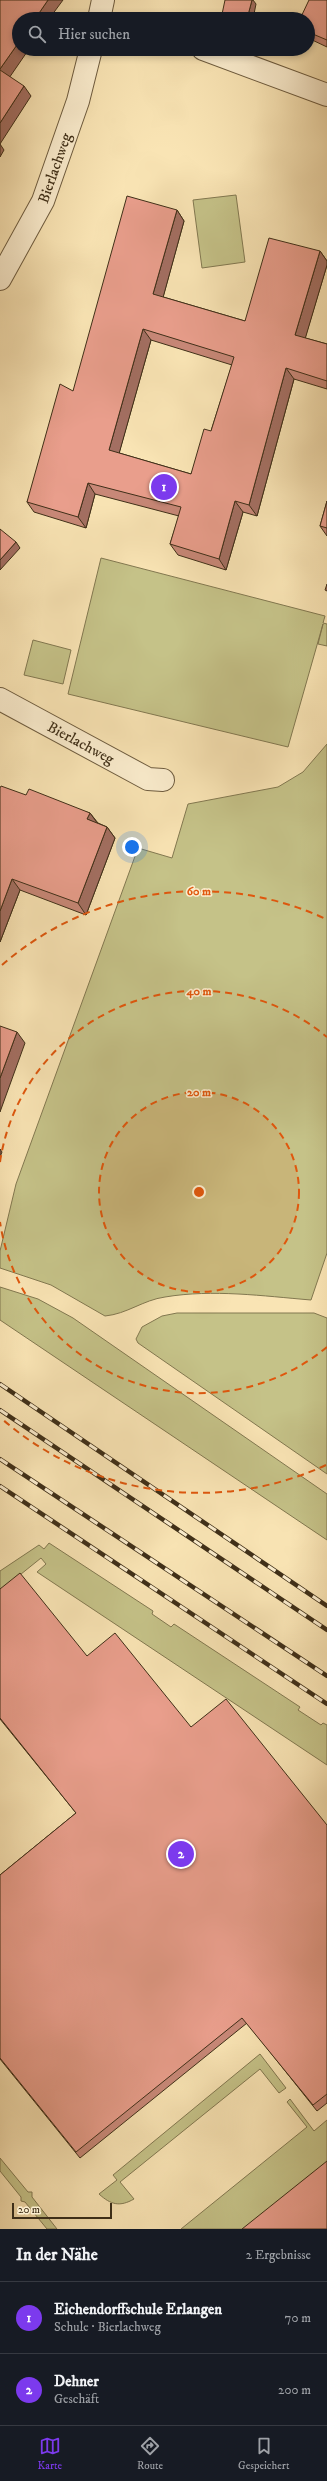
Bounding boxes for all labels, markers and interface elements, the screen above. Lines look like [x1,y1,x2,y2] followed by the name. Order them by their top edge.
[12,12,315,56] search box
[26,23,48,45] icon: search
[58,25,130,44] text: Hier suchen
[33,130,76,206] street label: Bierlachweg
[151,472,177,502] pin: 1
[44,717,118,769] street label: Bierlachweg
[122,837,142,857] your location
[187,884,211,899] text: 60 m
[186,984,211,999] text: 40 m
[187,1085,211,1100] text: 20 m
[192,1185,206,1199] centre of rings
[168,1839,194,1869] pin: 2
[12,2201,112,2220] scale bar
[18,2203,40,2217] text: 20 m
[16,2244,98,2266] text: In der Nähe
[246,2247,311,2263] text: 2 Ergebnisse
[54,2300,222,2319] text: Eichendorffschule Erlangen
[27,2310,31,2326] text: 1
[285,2310,311,2326] text: 70 m
[54,2319,161,2335] text: Schule · Bierlachweg
[54,2372,99,2391] text: Dehner
[26,2382,32,2398] text: 2
[278,2382,311,2398] text: 200 m
[54,2391,99,2407] text: Geschäft
[37,2435,62,2473] tab: Karte
[137,2435,163,2473] tab: Route
[238,2435,290,2473] tab: Gespeichert

